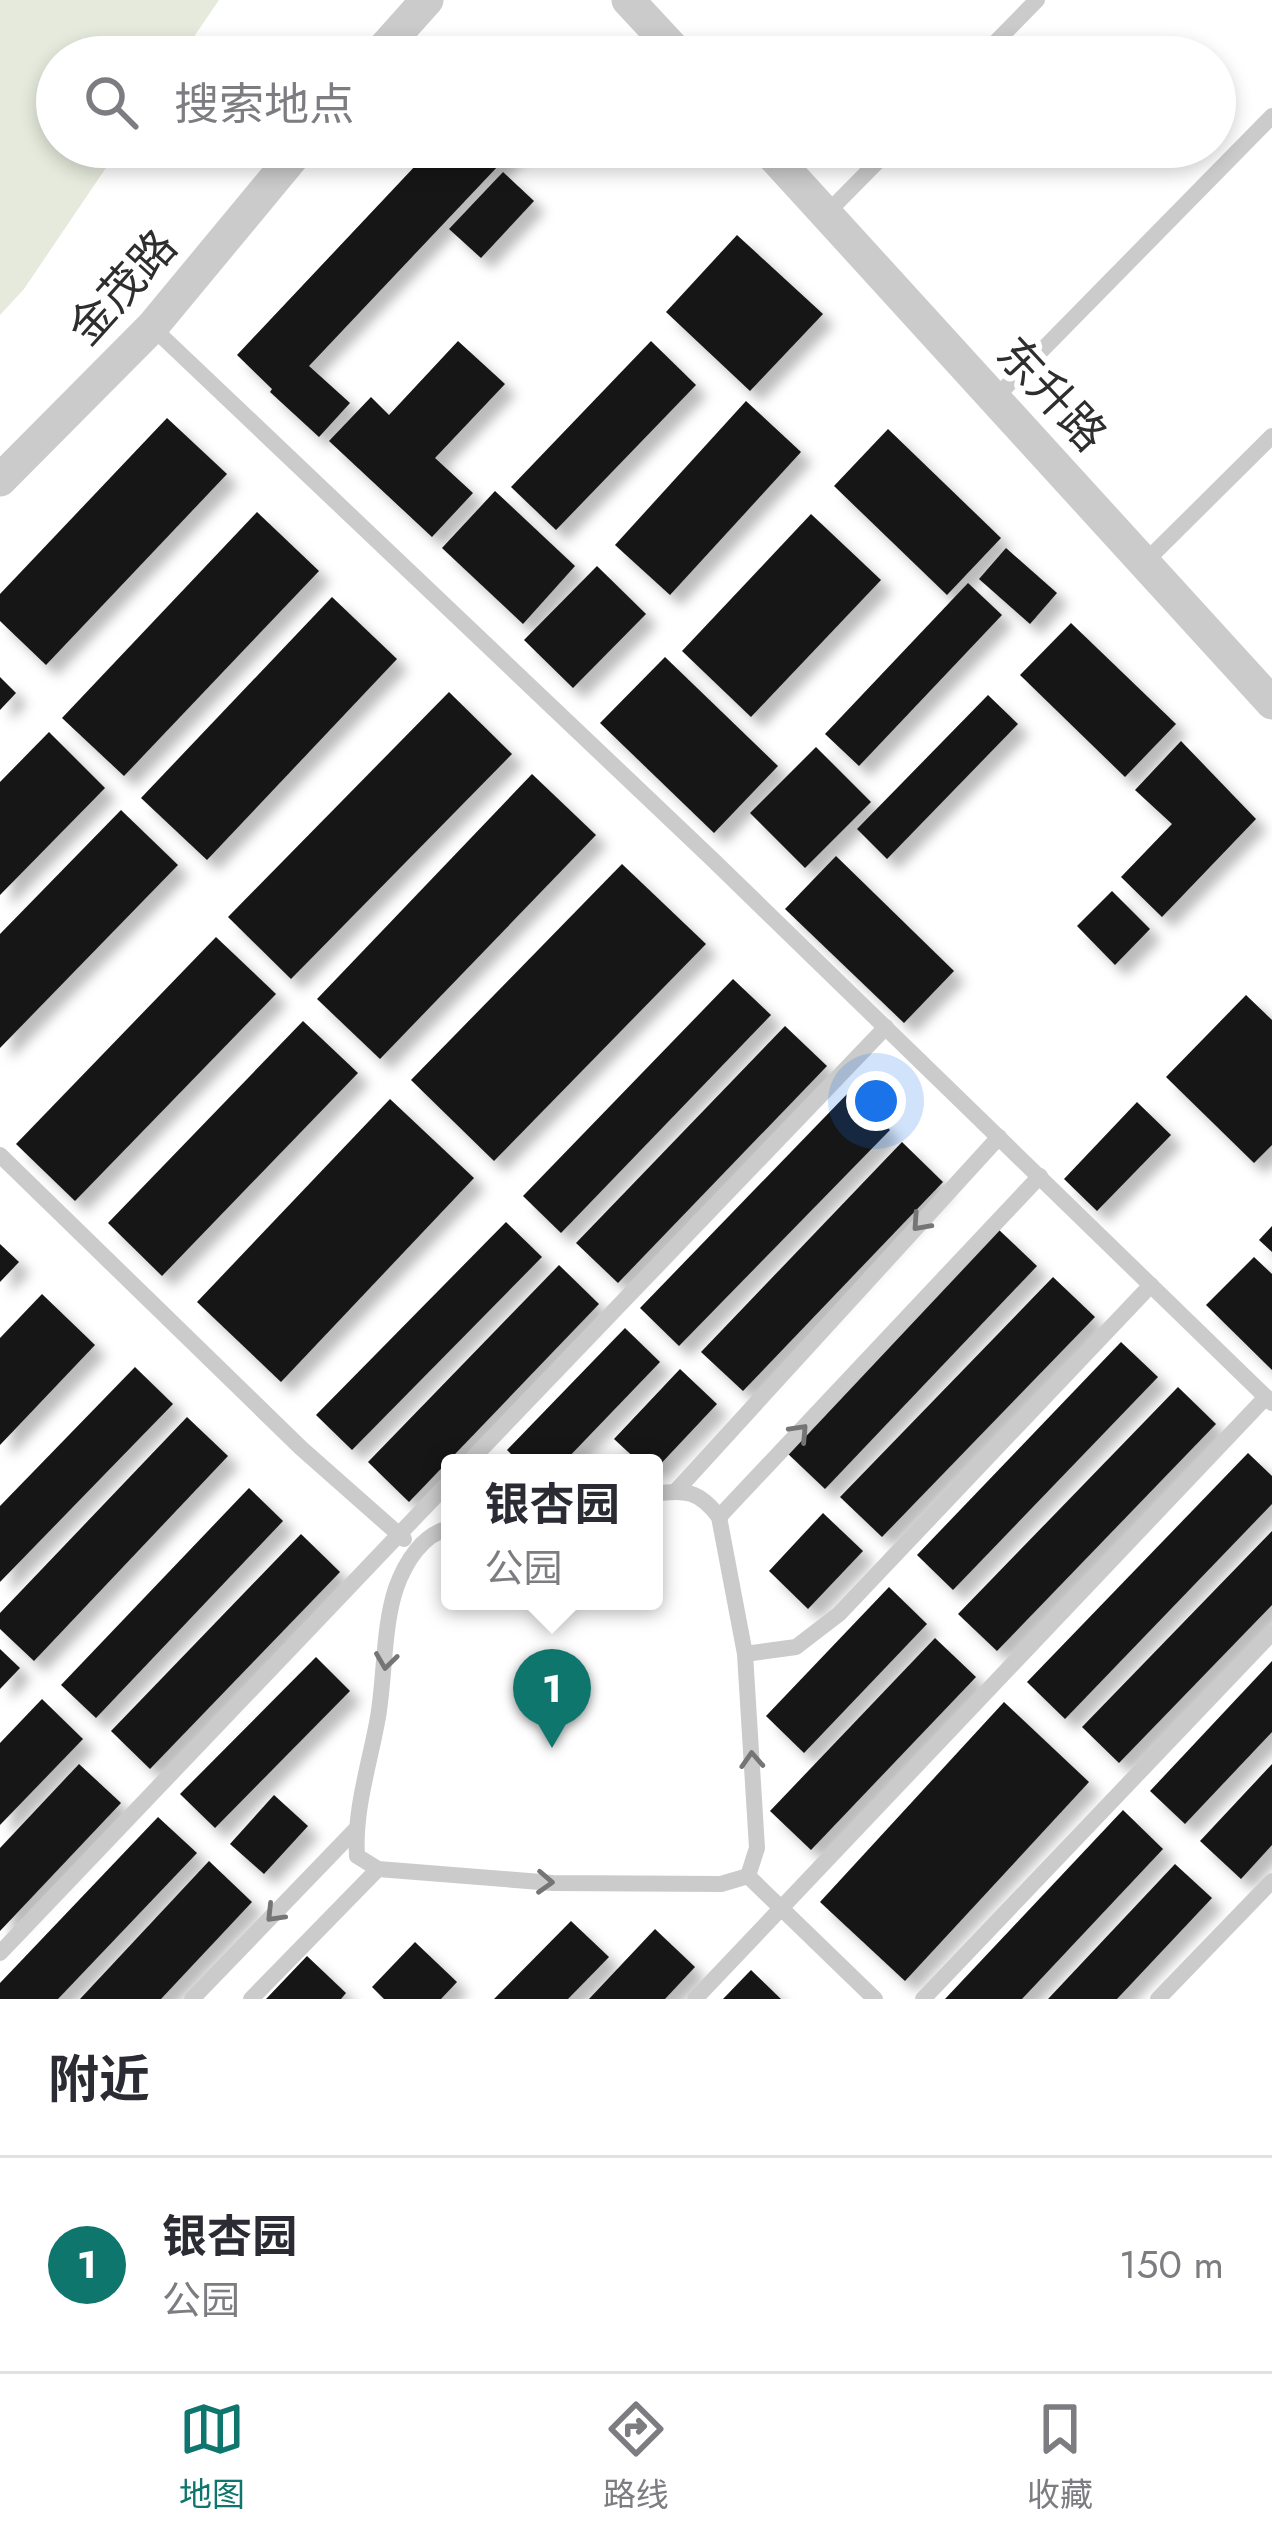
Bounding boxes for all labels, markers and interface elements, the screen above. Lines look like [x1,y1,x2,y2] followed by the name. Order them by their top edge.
[36,36,1236,168] search box
[78,69,144,135] icon: search
[174,72,354,137] text: 搜索地点
[53,215,192,359] street label: 金茂路
[982,323,1121,466] street label: 东升路
[846,1071,906,1131] your location
[913,1210,934,1231] one-way arrow
[785,1424,807,1445] one-way arrow
[441,1454,663,1610] popup
[484,1472,620,1537] text: 银杏园
[484,1540,563,1597] text: 公园
[513,1649,591,1748] pin: 1
[373,1651,399,1671] one-way arrow
[739,1750,765,1769] one-way arrow
[536,1869,555,1895] one-way arrow
[267,1901,289,1922] one-way arrow
[48,2042,150,2116] text: 附近
[162,2204,297,2269] text: 银杏园
[77,2236,97,2293] text: 1
[1119,2236,1224,2293] text: 150 m
[162,2272,240,2329] text: 公园
[179,2396,245,2518] tab: 地图
[603,2396,669,2518] tab: 路线
[1027,2396,1093,2518] tab: 收藏

